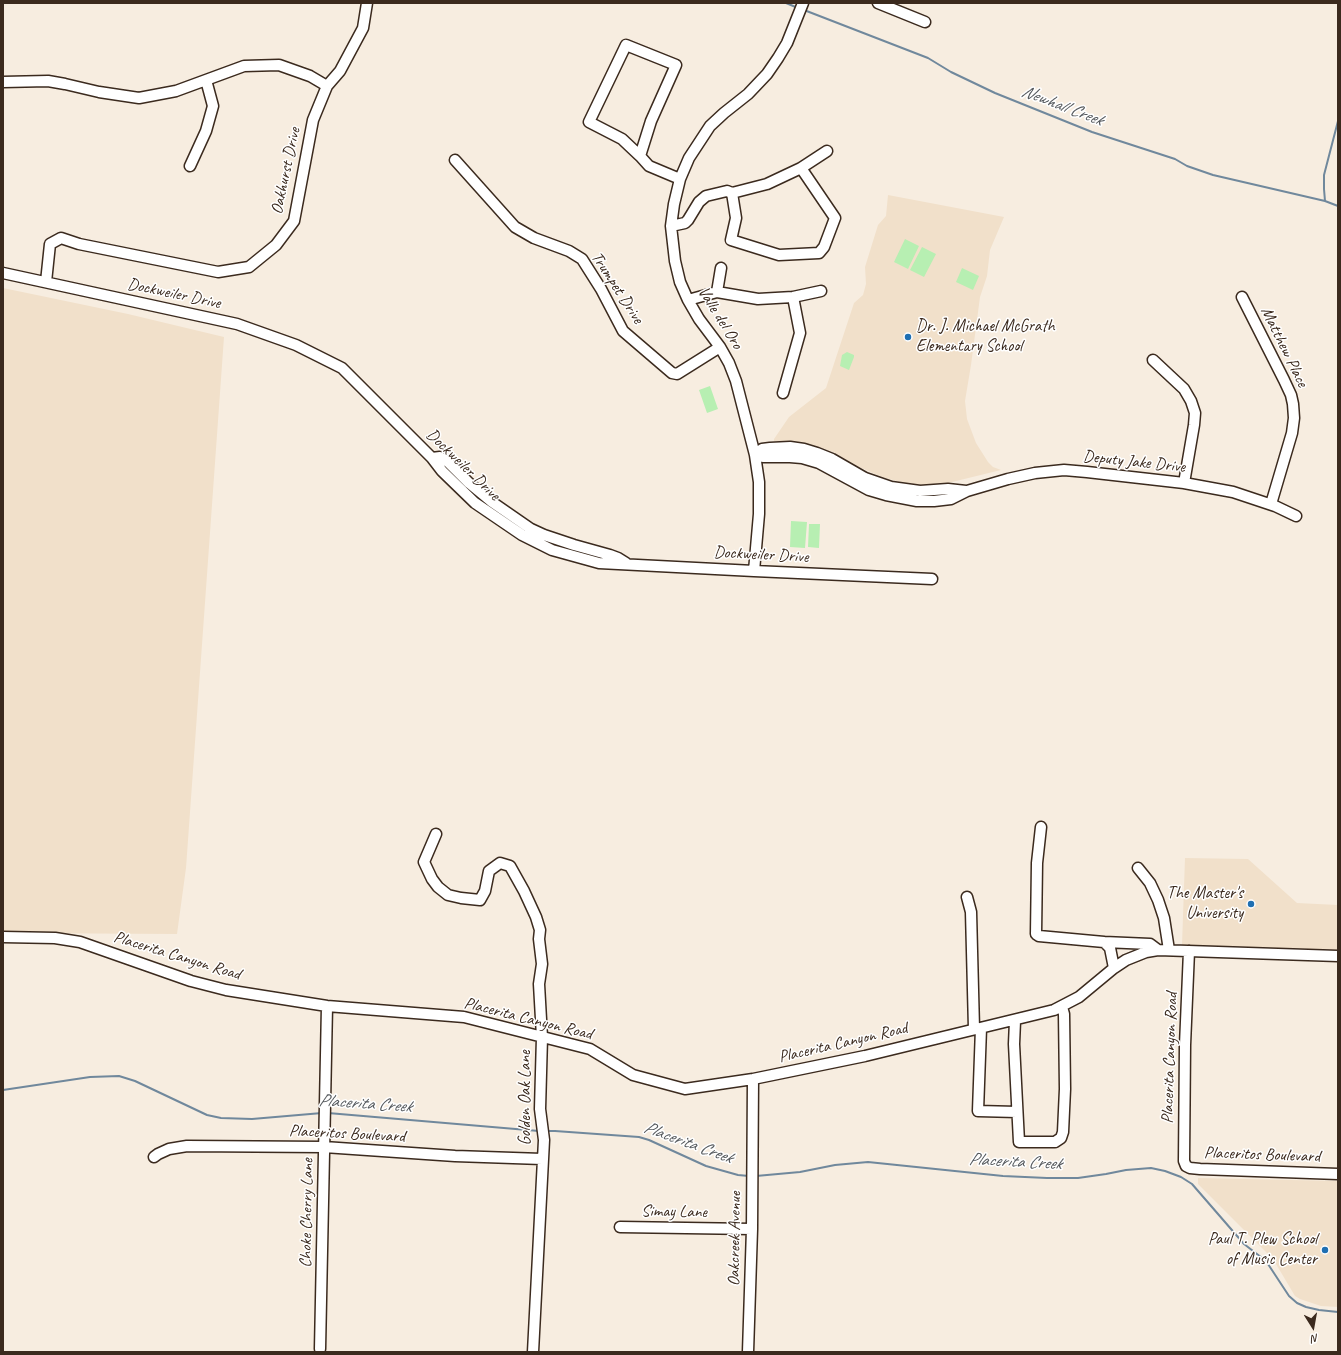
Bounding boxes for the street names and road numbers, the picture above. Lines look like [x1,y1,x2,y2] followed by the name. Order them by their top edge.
[267,126,305,216] street label: Oakhurst Drive
[586,248,648,328] street label: Trumpet Drive
[125,274,223,314] street label: Dockweiler Drive
[693,283,747,353] street label: Valle del Oro
[1256,303,1312,391] street label: Matthew Place
[422,425,504,505] street label: Dockweiler Drive
[1082,446,1186,478] street label: Deputy Jake Drive
[713,542,809,568] street label: Dockweiler Drive
[111,927,243,985] street label: Placerita Canyon Road
[1158,992,1182,1124] street label: Placerita Canyon Road
[462,993,594,1045] street label: Placerita Canyon Road
[777,1018,909,1068] street label: Placerita Canyon Road
[516,1050,536,1146] street label: Golden Oak Lane
[289,1121,405,1147] street label: Placeritos Boulevard
[1204,1143,1320,1167] street label: Placeritos Boulevard
[296,1158,318,1268] street label: Choke Cherry Lane
[724,1192,746,1286] street label: Oakcreek Avenue
[641,1201,707,1223] street label: Simay Lane

